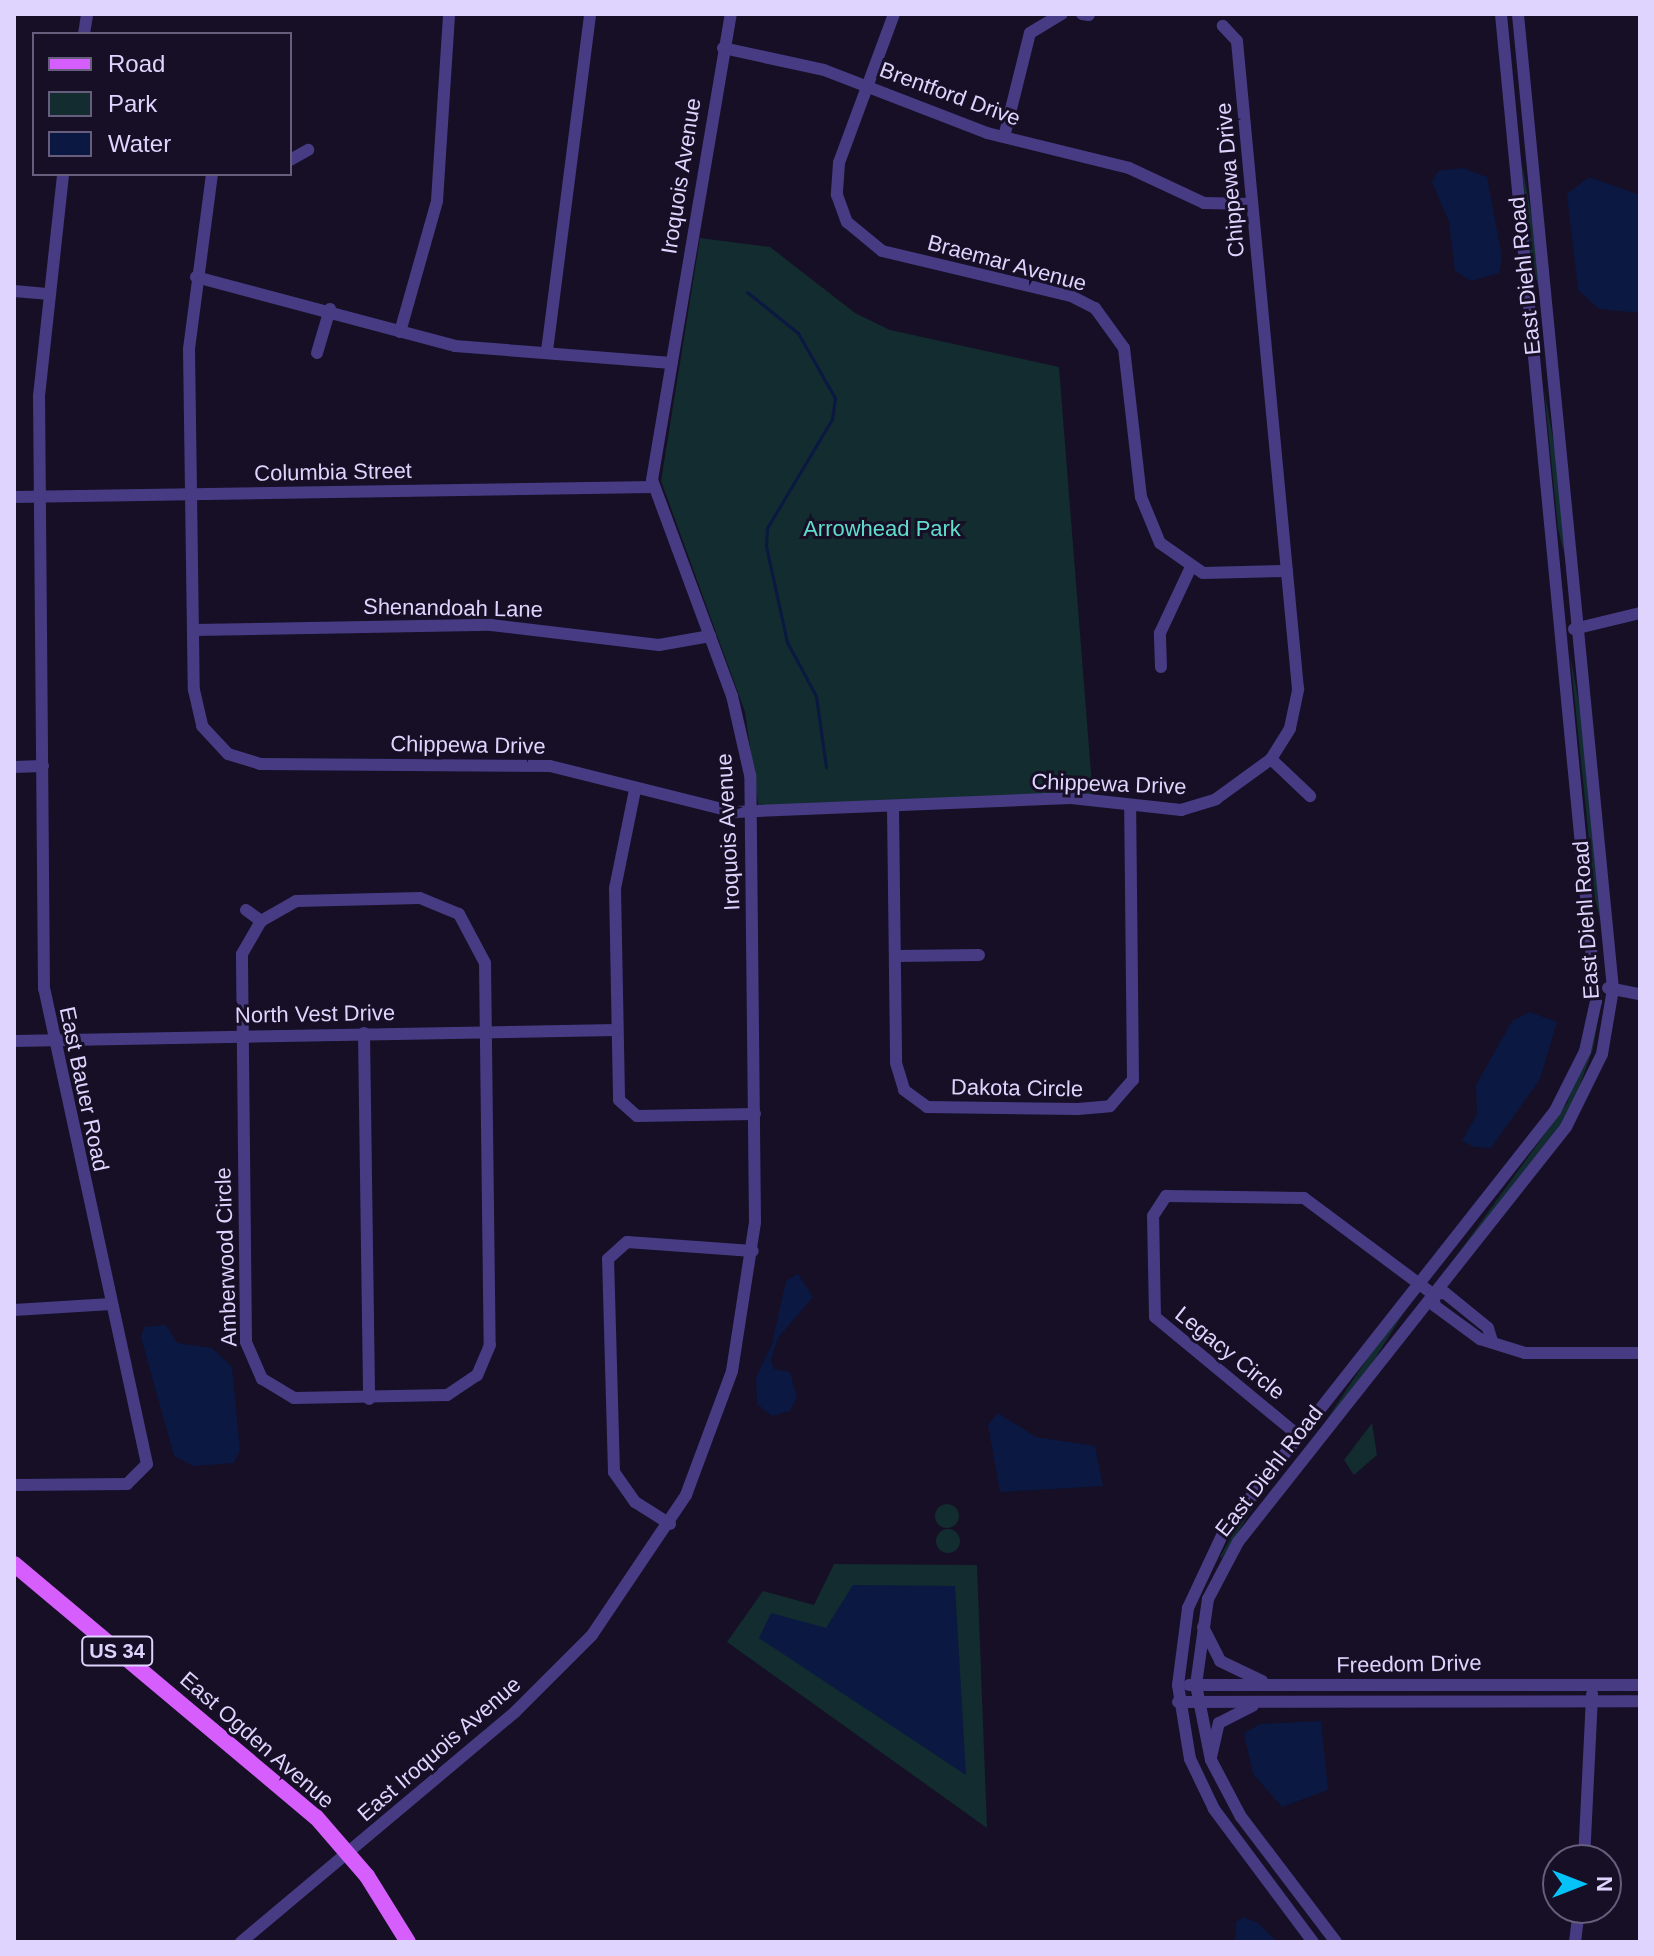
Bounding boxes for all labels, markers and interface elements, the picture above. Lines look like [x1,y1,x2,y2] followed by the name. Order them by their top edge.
[32,32,292,176] legend
[108,50,165,77] text: Road
[876,56,1024,132] street label: Brentford Drive
[108,90,157,117] text: Park
[656,96,706,256] street label: Iroquois Avenue
[1210,102,1250,258] street label: Chippewa Drive
[108,130,171,157] text: Water
[1504,196,1546,356] street label: East Diehl Road
[924,229,1090,297] street label: Braemar Avenue
[254,457,412,487] street label: Columbia Street
[803,516,961,542] park label: Arrowhead Park
[363,593,543,623] street label: Shenandoah Lane
[390,730,546,760] street label: Chippewa Drive
[711,752,745,912] street label: Iroquois Avenue
[1031,768,1187,800] street label: Chippewa Drive
[1567,840,1605,1000] street label: East Diehl Road
[235,999,395,1029] street label: North Vest Drive
[54,1004,114,1174] street label: East Bauer Road
[951,1074,1083,1102] street label: Dakota Circle
[210,1167,242,1347] street label: Amberwood Circle
[1170,1301,1290,1405] street label: Legacy Circle
[1210,1400,1328,1542] street label: East Diehl Road
[81,1635,153,1667] road number: US 34
[1336,1650,1482,1678] street label: Freedom Drive
[174,1666,340,1814] street label: East Ogden Avenue
[352,1671,526,1827] street label: East Iroquois Avenue
[1542,1844,1622,1924] north arrow
[1592,1876,1617,1892] text: N

